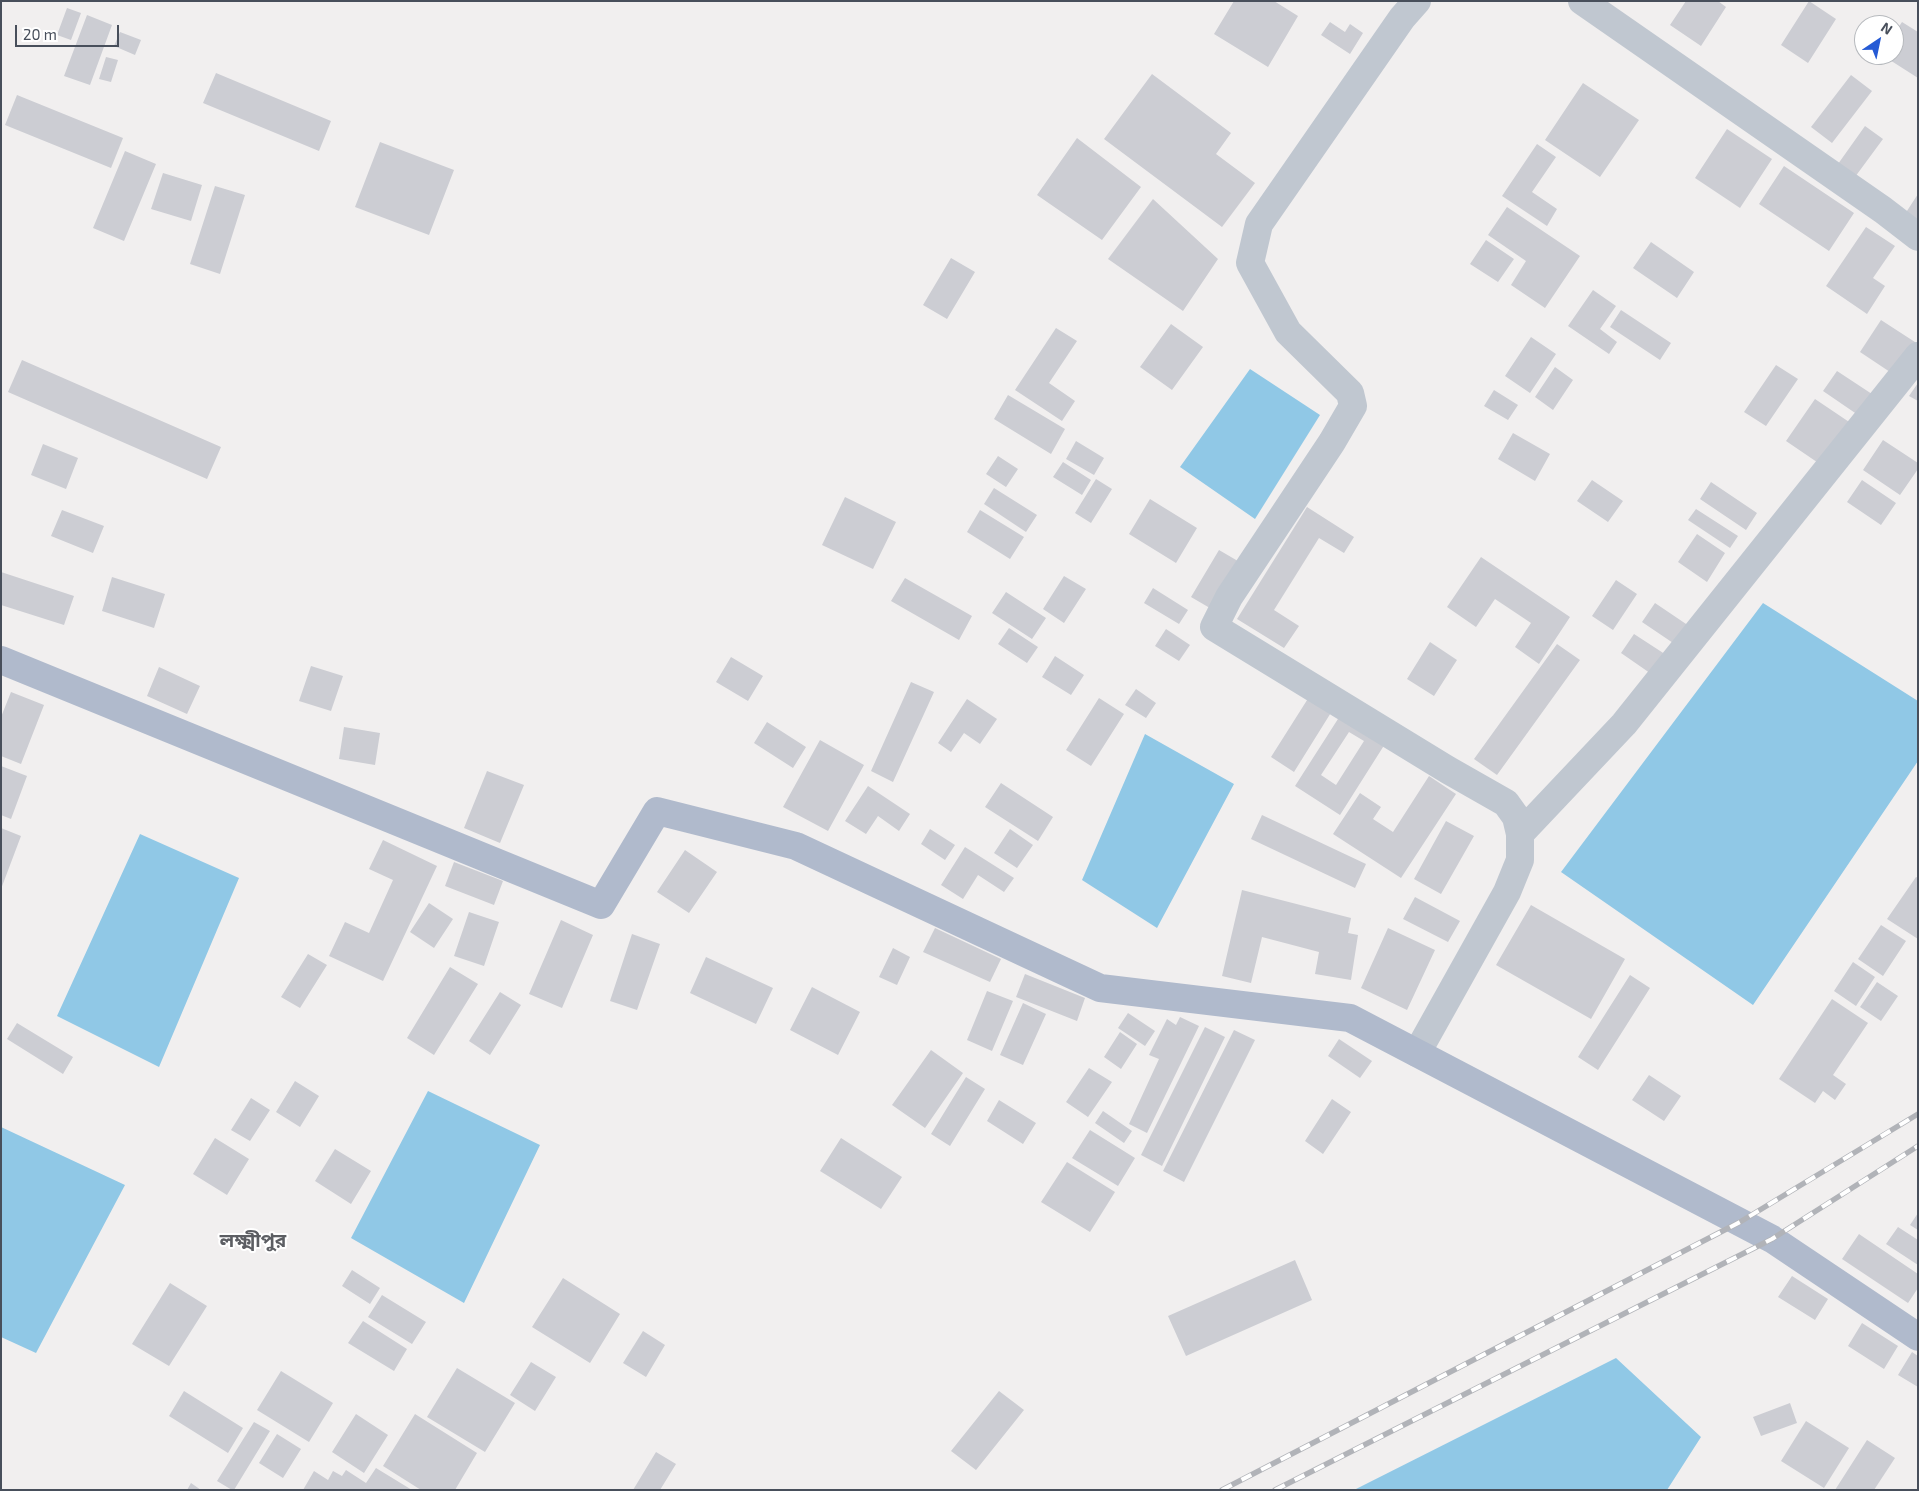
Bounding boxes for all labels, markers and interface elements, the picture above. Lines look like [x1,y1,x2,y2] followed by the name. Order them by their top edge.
[18,15,121,47] scale bar
[1854,15,1904,65] north arrow
[1878,18,1896,38] text: N
[23,25,57,43] text: 20 m
[220,1230,286,1252] district label: লক্ষ্মীপুর

